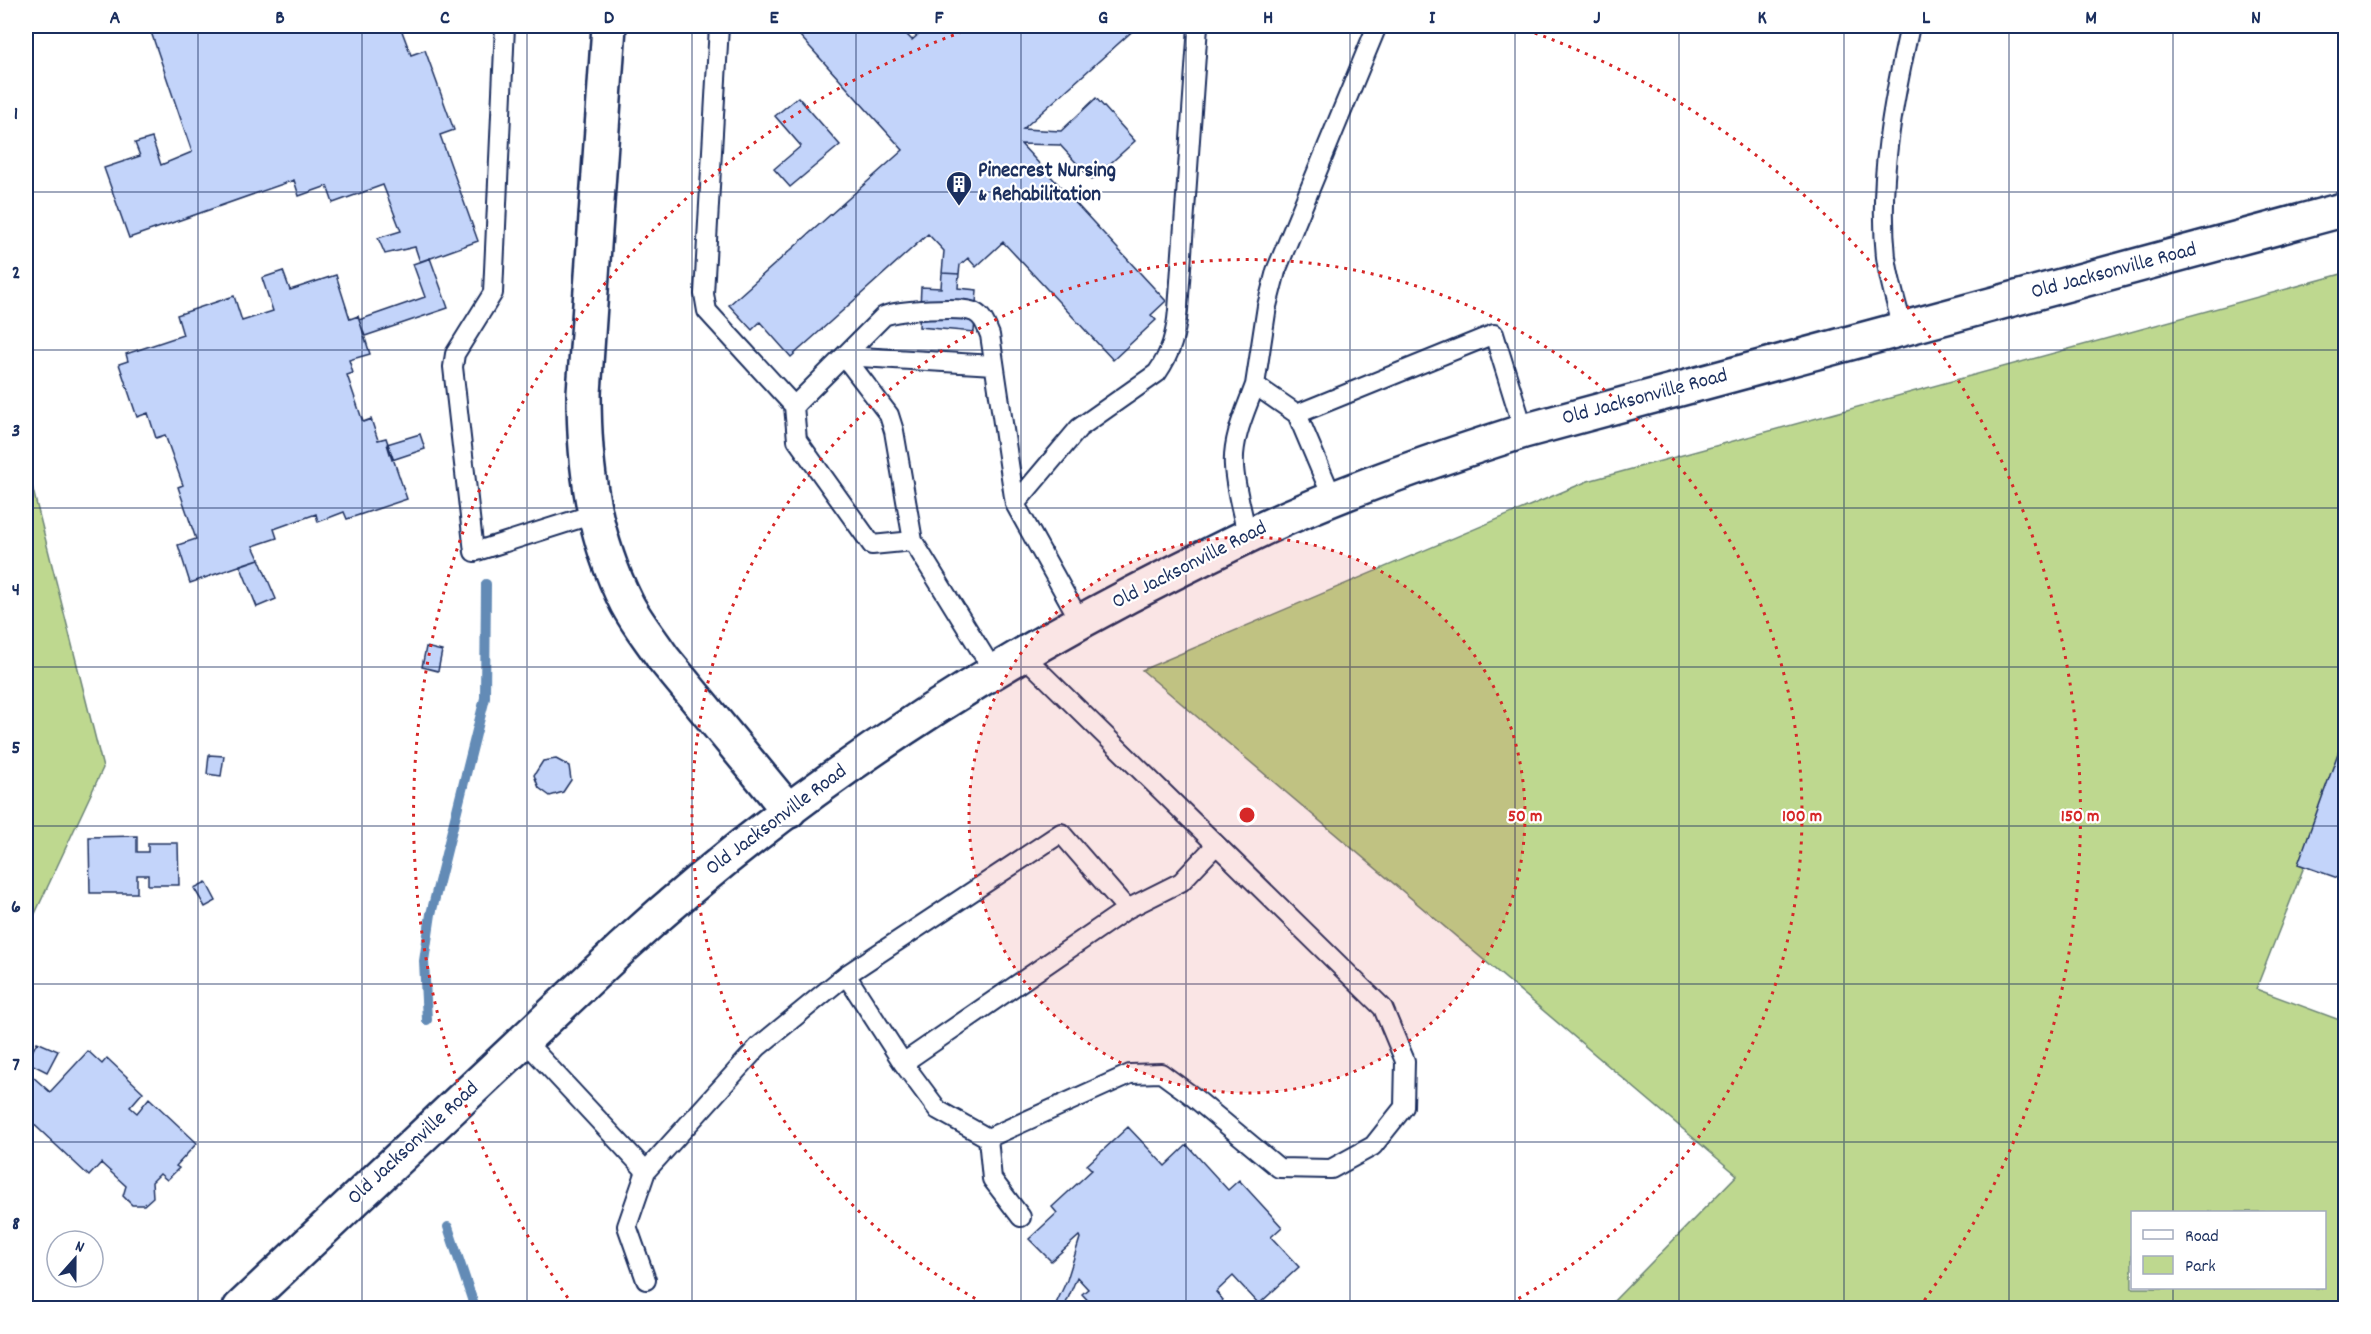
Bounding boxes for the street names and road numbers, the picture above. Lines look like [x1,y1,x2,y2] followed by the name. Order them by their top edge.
[2028,236,2200,308] street label: Old Jacksonville Road
[1559,362,1731,434] street label: Old Jacksonville Road
[1107,514,1273,618] street label: Old Jacksonville Road
[700,758,854,884] street label: Old Jacksonville Road
[342,1075,486,1213] street label: Old Jacksonville Road

